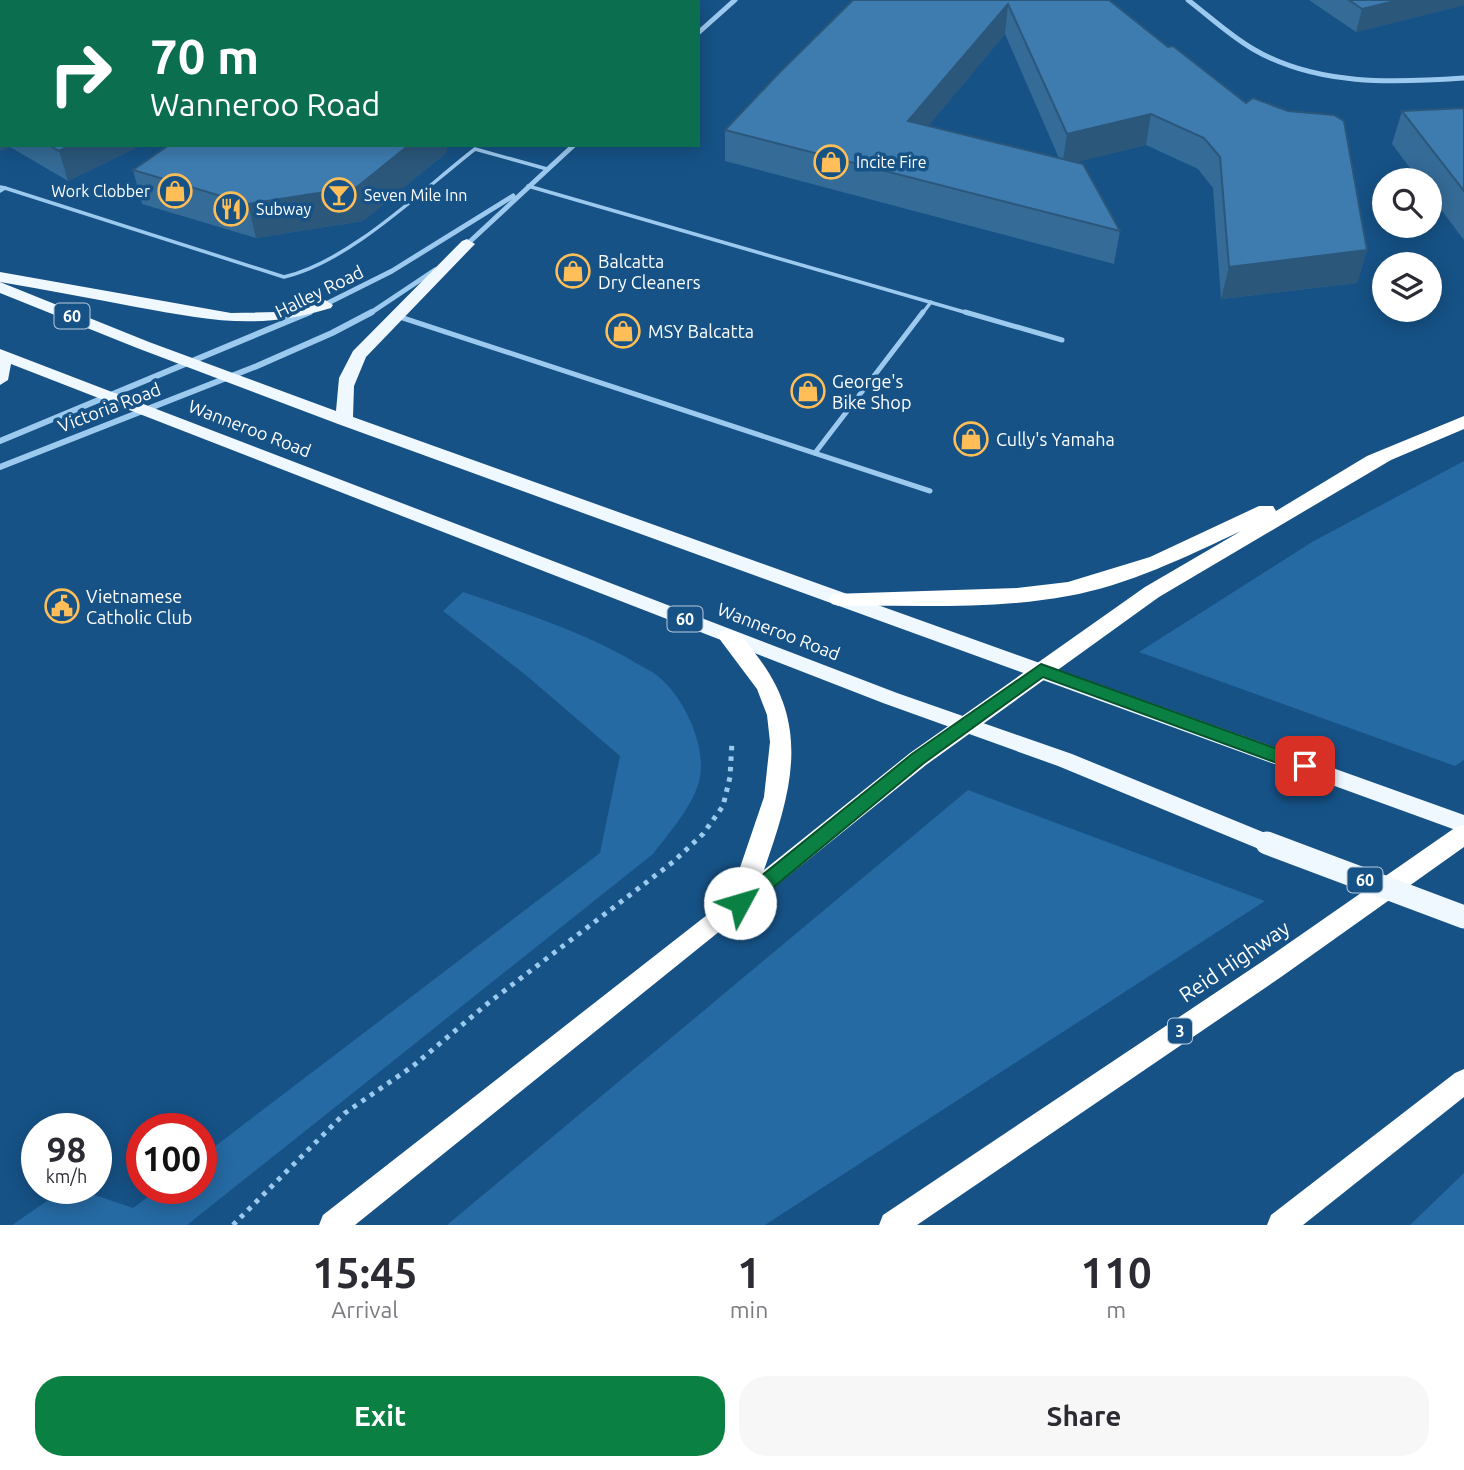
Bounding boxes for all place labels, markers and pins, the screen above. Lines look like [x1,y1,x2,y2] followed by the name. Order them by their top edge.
[812,143,850,181] shop icon: Incite Fire
[856,153,927,171] place label: Incite Fire
[156,172,194,210] shop icon: Work Clobber
[320,176,358,214] bar icon: Seven Mile Inn
[51,182,150,200] place label: Work Clobber
[364,186,467,204] place label: Seven Mile Inn
[212,190,250,228] restaurant icon: Subway
[256,200,311,218] place label: Subway
[598,251,701,292] place label: Balcatta Dry Cleaners
[554,252,592,290] shop icon: Balcatta Dry Cleaners
[604,312,642,350] shop icon: MSY Balcatta
[648,321,754,341] place label: MSY Balcatta
[832,371,911,412] place label: George's Bike Shop
[789,372,827,410] shop icon: George's Bike Shop
[952,420,990,458] shop icon: Cully's Yamaha
[996,429,1115,449] place label: Cully's Yamaha
[86,586,192,627] place label: Vietnamese Catholic Club
[43,587,81,625] public building icon: Vietnamese Catholic Club
[1275,736,1335,796] pin

